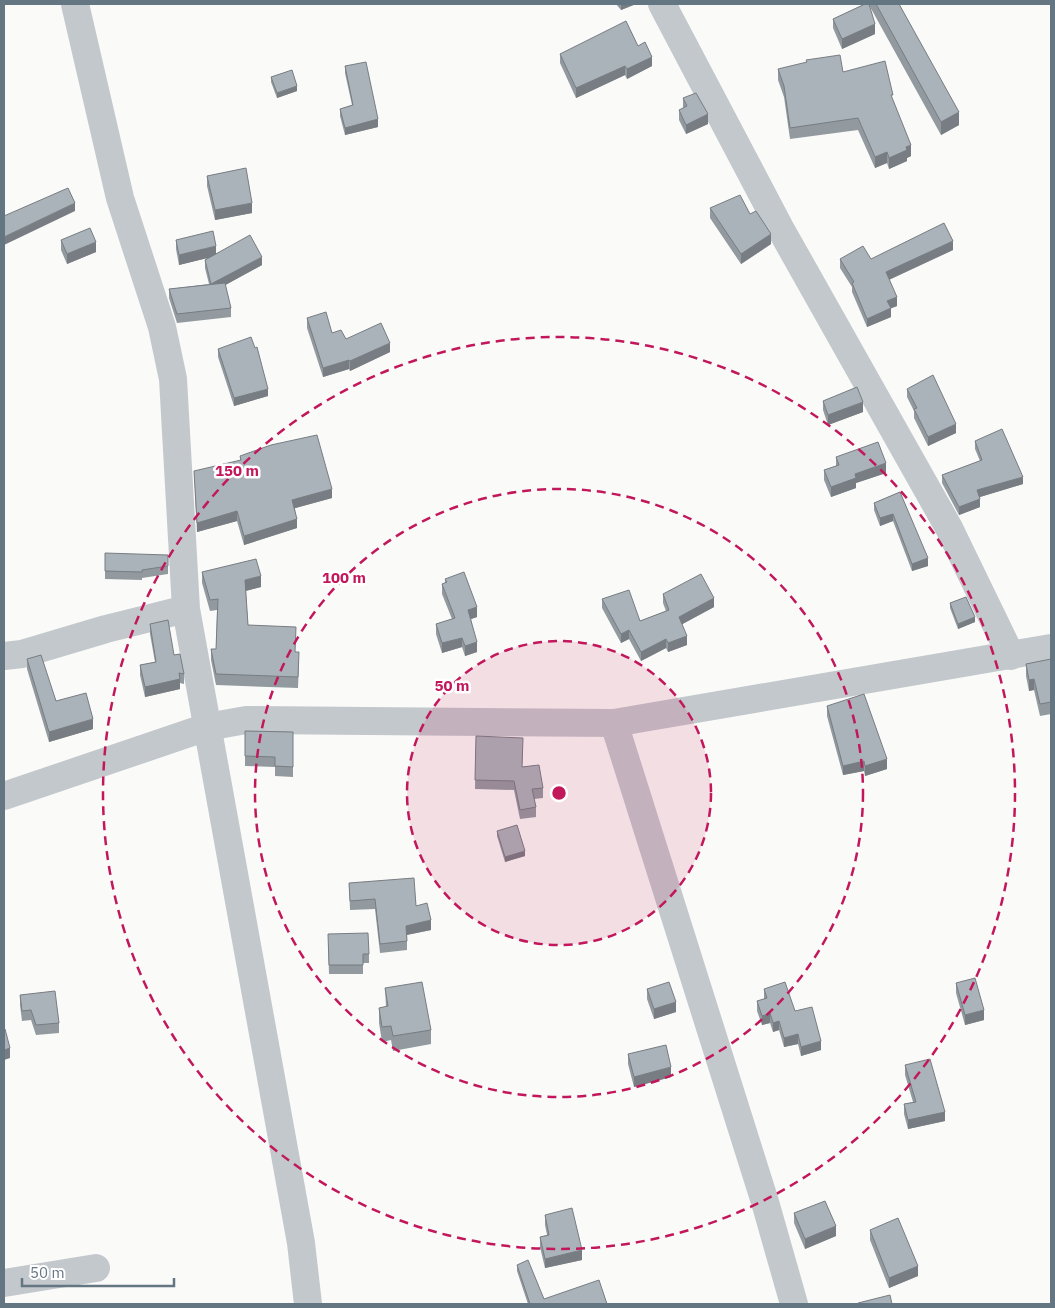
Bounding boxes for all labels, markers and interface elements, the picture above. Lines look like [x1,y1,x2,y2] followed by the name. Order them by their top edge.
[215,461,259,480] text: 150 m
[322,568,366,587] text: 100 m
[435,676,469,695] text: 50 m
[550,784,568,802] centre of rings
[22,1256,175,1288] scale bar
[30,1263,65,1282] text: 50 m

